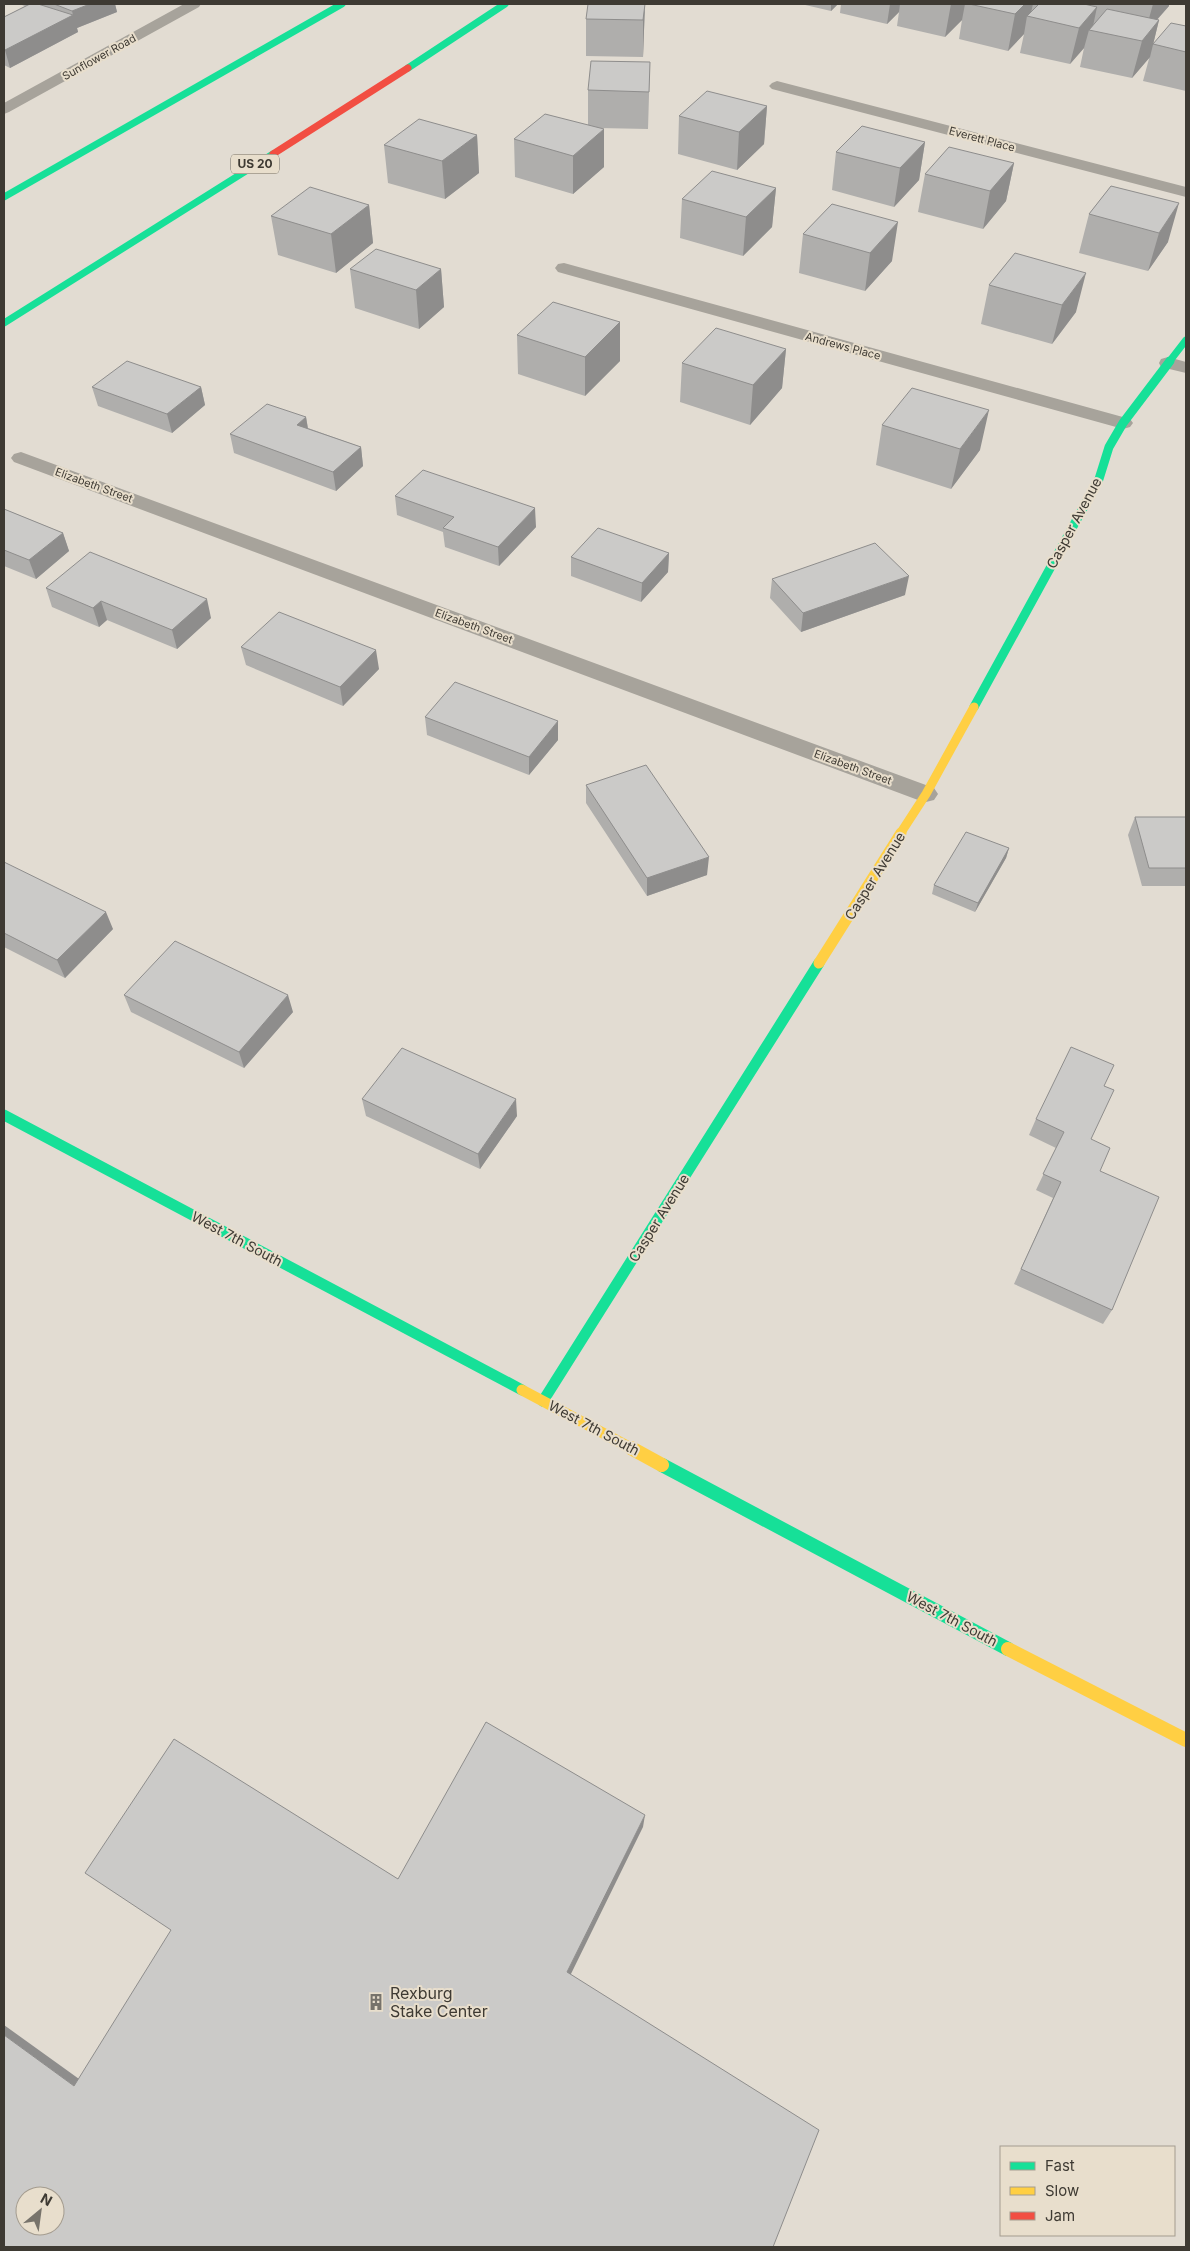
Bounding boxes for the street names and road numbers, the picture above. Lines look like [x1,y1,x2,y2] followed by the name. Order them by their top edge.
[60,31,138,83] street label: Sunflower Road
[947,123,1017,155] street label: Everett Place
[231,154,279,173] road number: US 20
[804,329,882,363] street label: Andrews Place
[53,464,135,506] street label: Elizabeth Street
[1042,474,1105,571] street label: Casper Avenue
[433,605,515,647] street label: Elizabeth Street
[812,746,894,788] street label: Elizabeth Street
[841,829,908,923] street label: Casper Avenue
[625,1171,692,1265] street label: Casper Avenue
[189,1207,286,1270] street label: West 7th South
[546,1396,643,1459] street label: West 7th South
[904,1587,1001,1650] street label: West 7th South

